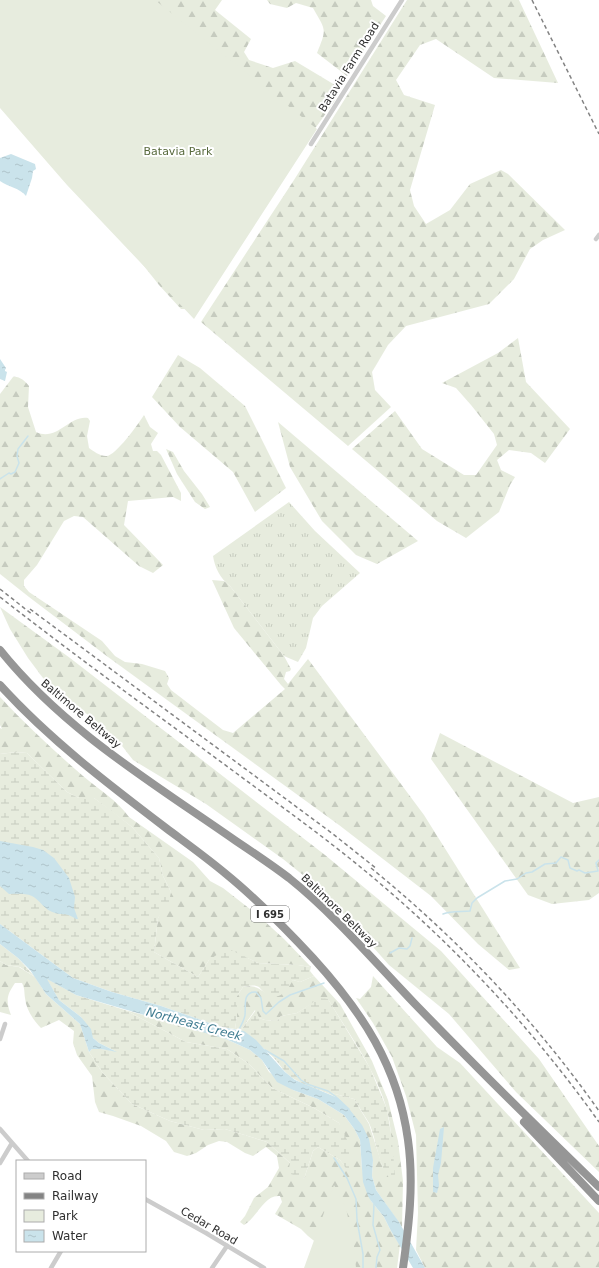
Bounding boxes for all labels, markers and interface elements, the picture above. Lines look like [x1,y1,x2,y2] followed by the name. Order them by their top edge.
[316,20,382,114] street label: Batavia Farm Road
[144,145,213,158] park label: Batavia Park
[38,677,124,752] street label: Baltimore Beltway
[298,871,380,951] street label: Baltimore Beltway
[251,906,289,922] road number: I 695
[145,1005,244,1044] water label: Northeast Creek
[16,1160,146,1252] legend
[52,1169,82,1183] text: Road
[52,1189,98,1203] text: Railway
[178,1204,240,1248] street label: Cedar Road
[52,1209,78,1223] text: Park
[52,1229,88,1243] text: Water

